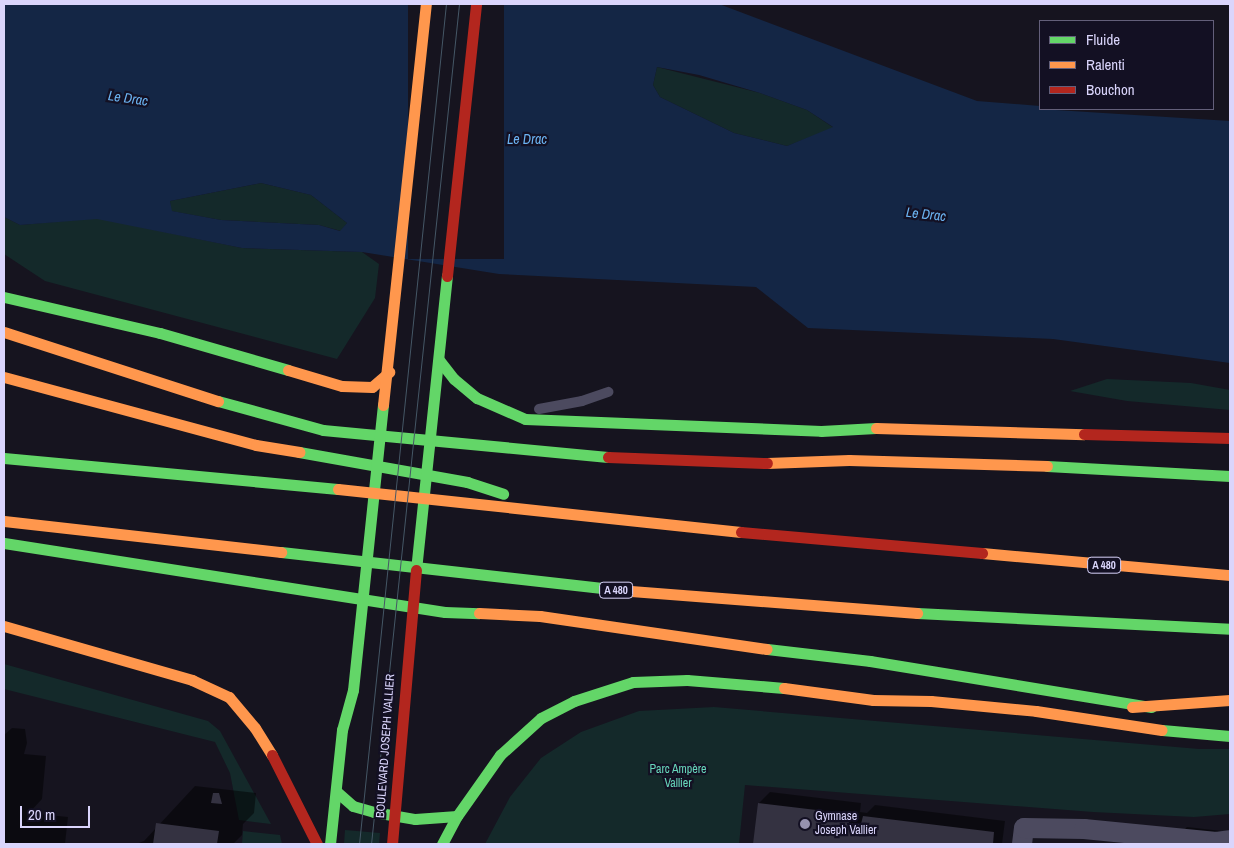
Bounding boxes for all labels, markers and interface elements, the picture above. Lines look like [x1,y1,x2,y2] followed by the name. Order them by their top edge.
[1039,20,1214,110] legend
[1086,29,1120,50] text: Fluide
[1086,54,1125,75] text: Ralenti
[1086,79,1135,100] text: Bouchon
[107,87,149,109] water label: Le Drac
[507,131,547,147] water label: Le Drac
[905,204,947,224] water label: Le Drac
[1086,556,1122,574] road number: A 480
[598,582,634,598] road number: A 480
[374,673,398,819] street label: BOULEVARD JOSEPH VALLIER
[649,763,707,791] park label: Parc Ampère Vallier
[22,796,92,828] scale bar
[28,804,55,825] text: 20 m
[815,810,877,838] place label: Gymnase Joseph Vallier
[799,818,811,830] marker: Gymnase Joseph Vallier

